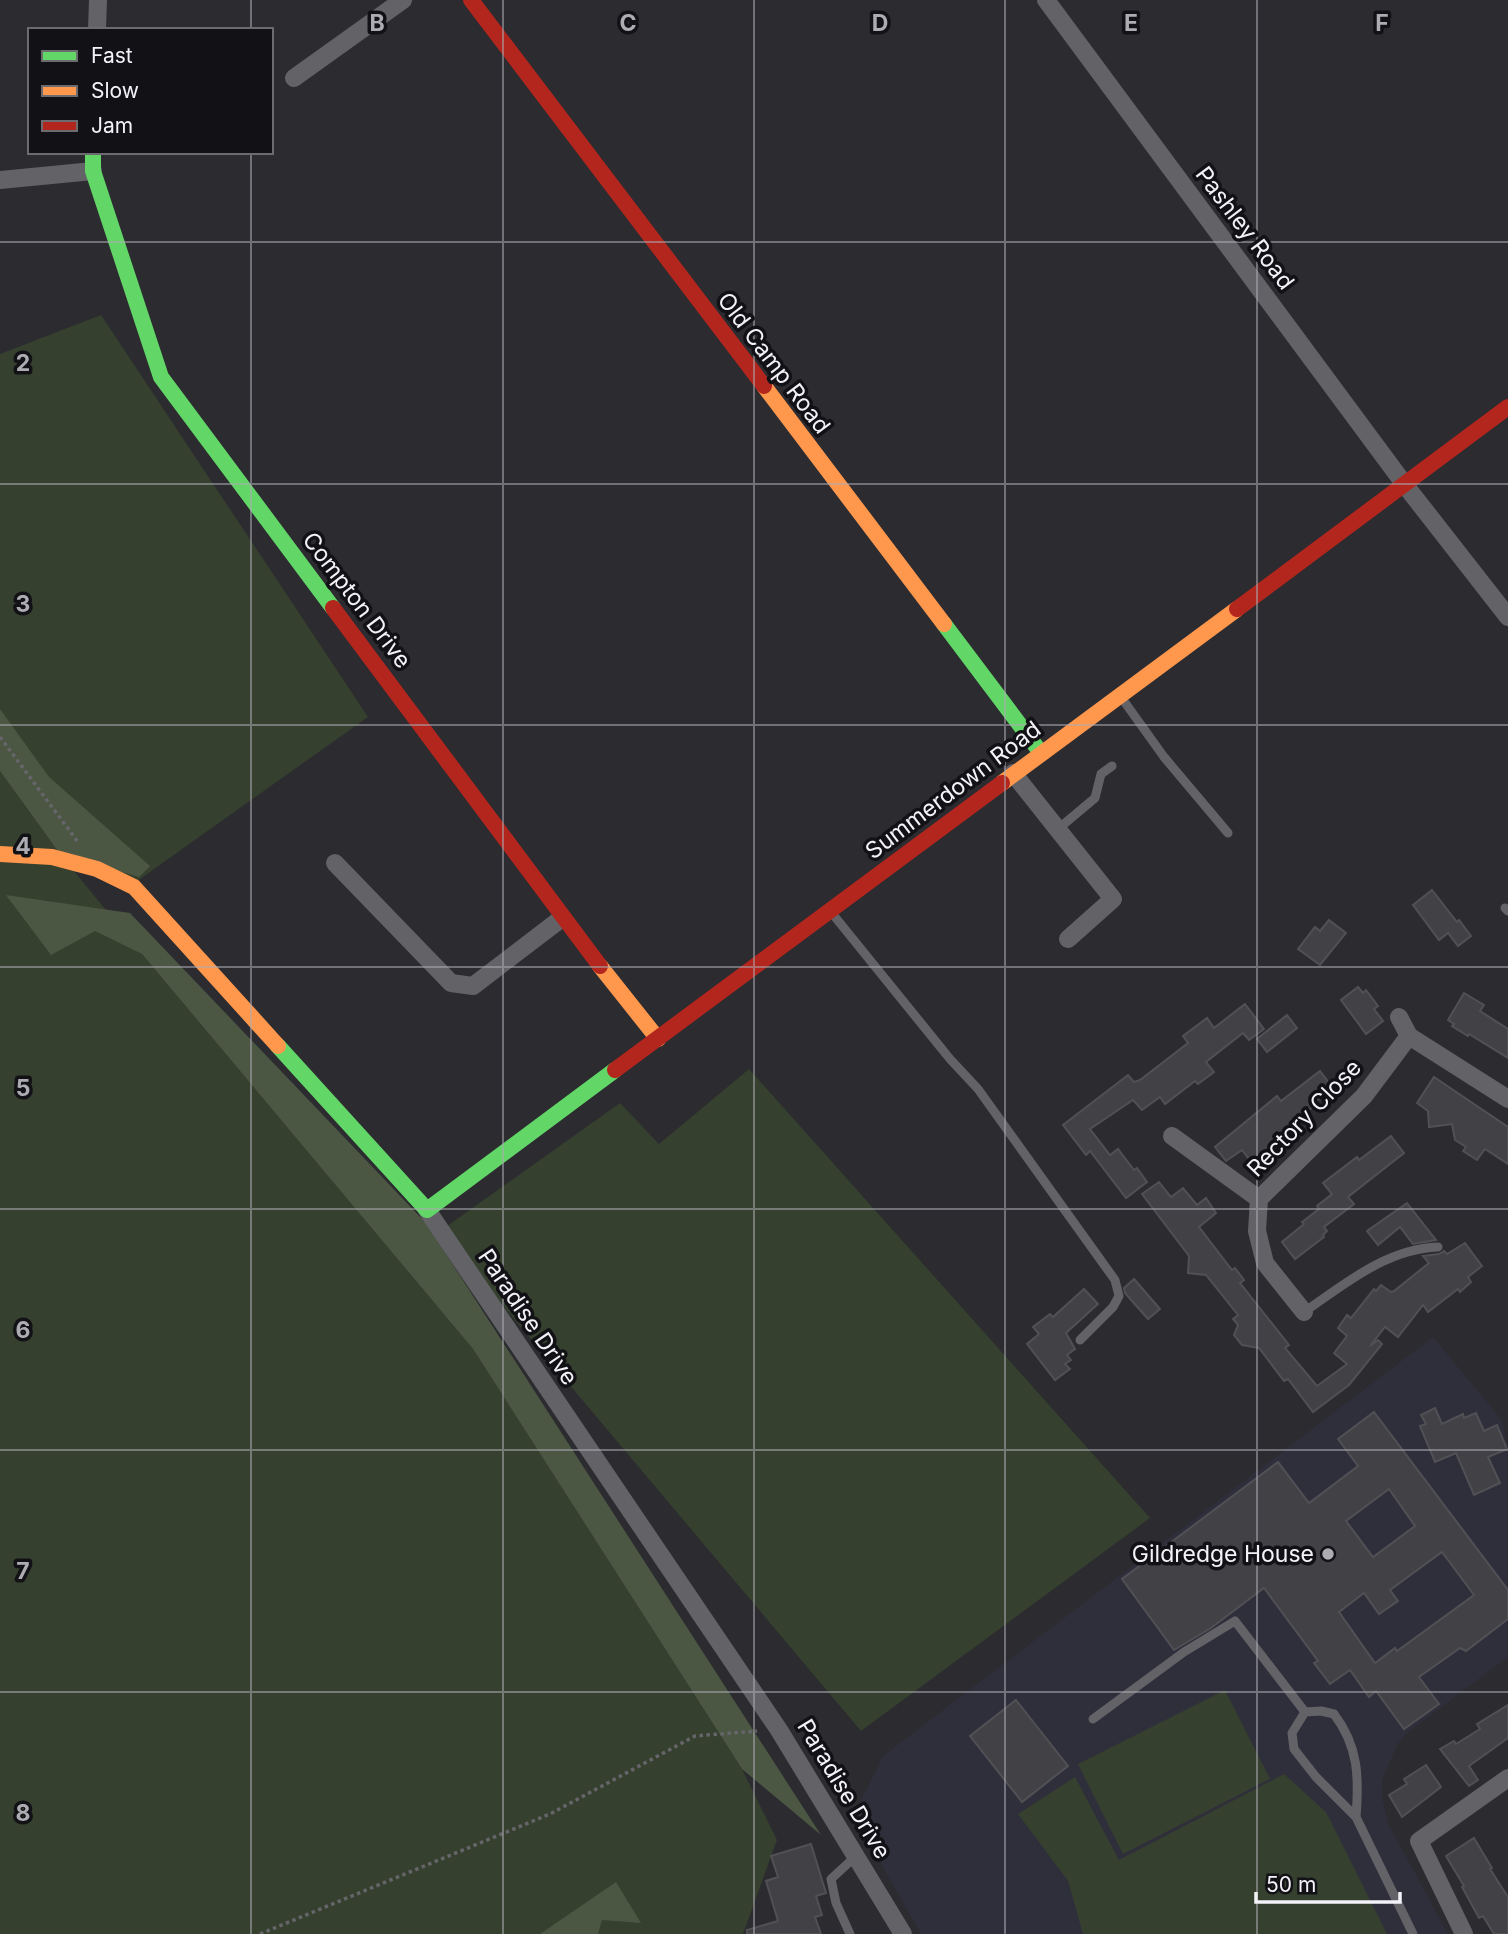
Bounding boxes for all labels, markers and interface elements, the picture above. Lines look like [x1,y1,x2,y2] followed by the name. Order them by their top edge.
[369,9,385,37] text: B
[619,9,637,37] text: C
[872,9,888,37] text: D
[1124,9,1138,37] text: E
[1375,9,1389,37] text: F
[28,28,273,154] legend
[91,43,133,68] text: Fast
[91,78,139,103] text: Slow
[91,113,133,138] text: Jam
[1190,161,1300,295] street label: Pashley Road
[712,287,836,439] street label: Old Camp Road
[16,349,30,377] text: 2
[297,526,417,674] street label: Compton Drive
[16,590,30,618] text: 3
[860,715,1046,865] street label: Summerdown Road
[15,832,31,860] text: 4
[1241,1054,1367,1182] street label: Rectory Close
[16,1074,30,1102] text: 5
[472,1244,584,1390] street label: Paradise Drive
[16,1316,30,1344] text: 6
[1132,1540,1314,1568] place label: Gildredge House
[1320,1546,1336,1562] marker: Gildredge House
[16,1557,30,1585] text: 7
[791,1714,897,1864] street label: Paradise Drive
[16,1799,30,1827] text: 8
[1256,1860,1400,1904] scale bar
[1266,1872,1316,1897] text: 50 m

